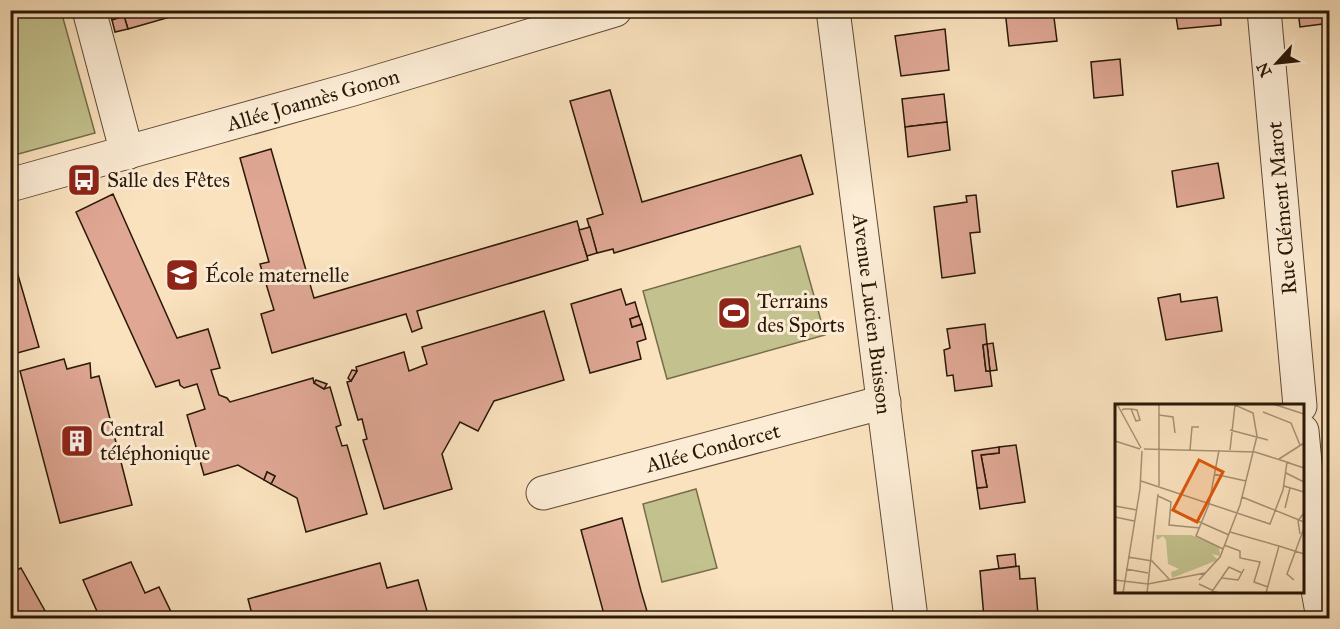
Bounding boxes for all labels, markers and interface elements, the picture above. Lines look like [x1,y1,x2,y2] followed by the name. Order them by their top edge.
[1247,33,1307,93] north arrow
[1252,59,1276,80] text: N
[223,63,402,137] street label: Allée Joannès Gonon
[1261,120,1303,296] street label: Rue Clément Marot
[66,162,102,198] bus stop icon: Salle des Fêtes
[107,167,230,193] place label: Salle des Fêtes
[847,211,897,416] street label: Avenue Lucien Buisson
[164,257,200,293] school or university icon: École maternelle
[205,261,349,288] place label: École maternelle
[757,288,845,338] place label: Terrains des Sports
[716,295,752,331] sports icon: Terrains des Sports
[1115,404,1304,593] inset map
[100,416,210,466] place label: Central téléphonique
[642,417,784,479] street label: Allée Condorcet
[59,423,95,459] building icon: Central téléphonique

